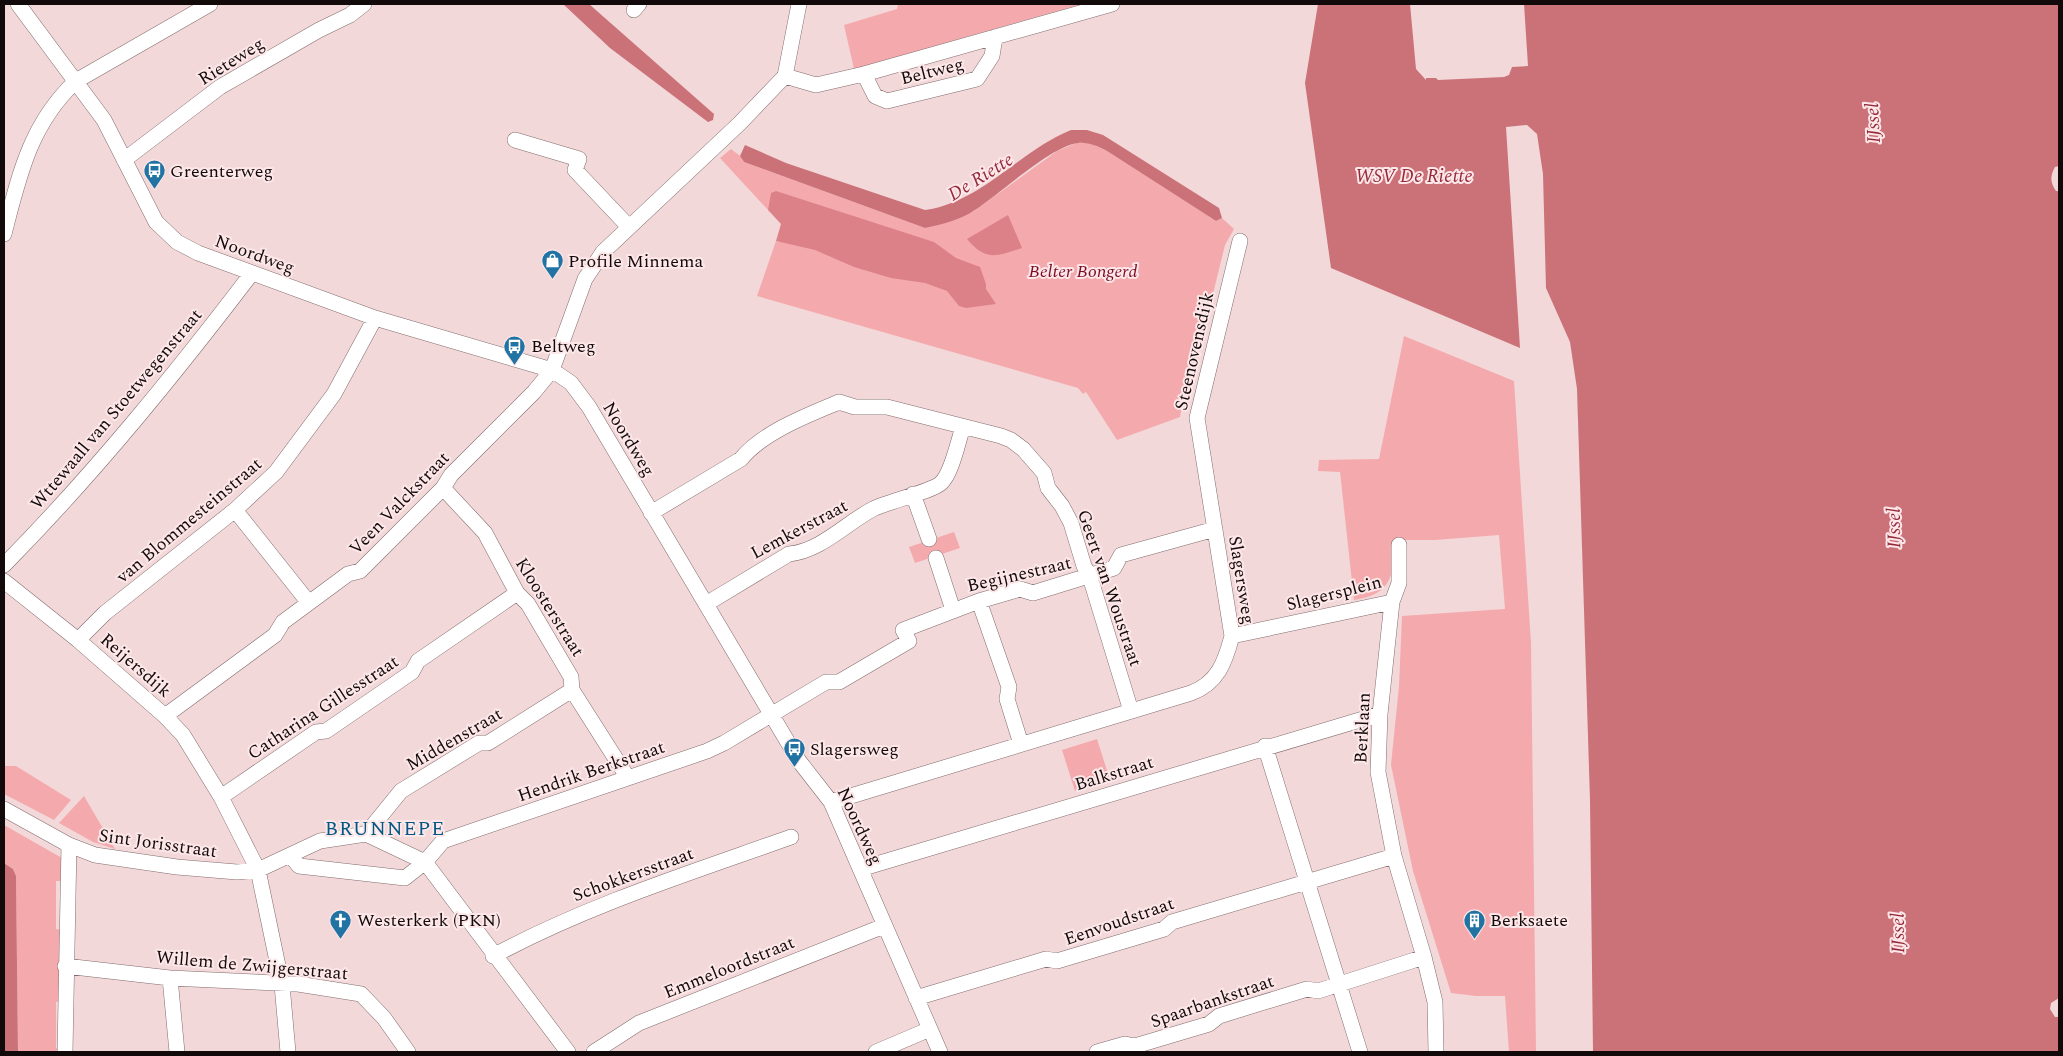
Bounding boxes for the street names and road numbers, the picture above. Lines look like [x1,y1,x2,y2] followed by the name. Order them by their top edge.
[193,31,270,92] street label: Rieteweg
[898,51,967,92] street label: Beltweg
[211,228,299,281] street label: Noordweg
[1168,289,1221,413] street label: Steenovensdijk
[24,303,209,516] street label: Wttewaall van Stoetwegenstraat
[596,397,662,482] street label: Noordweg
[343,445,456,561] street label: Veen Valckstraat
[110,451,268,590] street label: van Blommesteinstraat
[746,493,853,566] street label: Lemkerstraat
[1070,506,1149,670] street label: Geert van Woustraat
[1221,534,1262,626] street label: Slagersweg
[964,549,1074,600] street label: Begijnestraat
[508,552,591,662] street label: Kloosterstraat
[1284,569,1385,618] street label: Slagersplein
[94,627,177,704] street label: Reijersdijk
[242,648,404,767] street label: Catharina Gillesstraat
[1347,692,1378,764] street label: Berklaan
[401,701,508,778] street label: Middenstraat
[514,734,668,809] street label: Hendrik Berkstraat
[1071,749,1157,798] street label: Balkstraat
[830,783,889,870] street label: Noordweg
[97,822,219,865] street label: Sint Jorisstraat
[569,840,698,909] street label: Schokkersstraat
[1061,890,1178,953] street label: Eenvoudstraat
[660,929,799,1006] street label: Emmeloordstraat
[155,944,349,987] street label: Willem de Zwijgerstraat
[1147,968,1278,1035] street label: Spaarbankstraat

